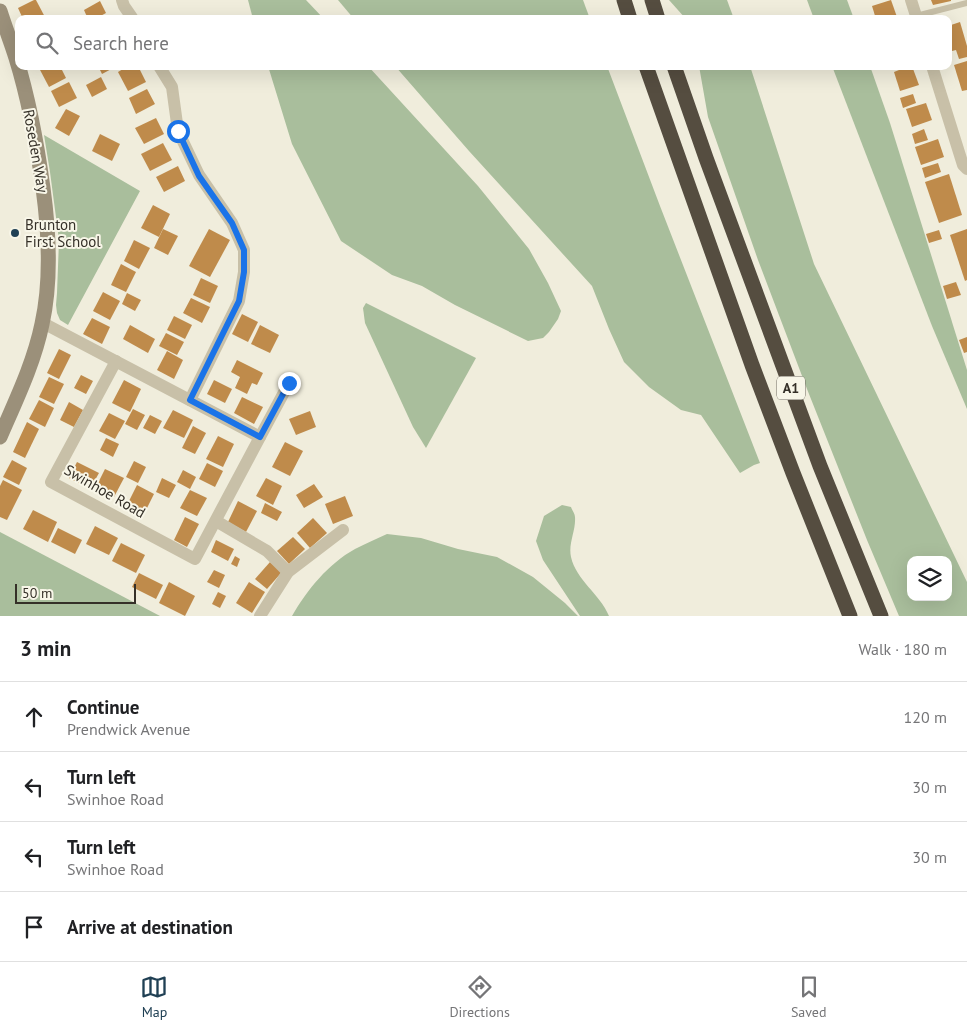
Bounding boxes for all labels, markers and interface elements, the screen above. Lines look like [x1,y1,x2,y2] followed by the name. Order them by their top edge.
[15,15,952,70] search box
[33,29,61,57] icon: search
[73,31,169,55] text: Search here
[19,108,53,194] street label: Roseden Way
[167,120,190,143] route start
[25,215,101,251] place label: Brunton First School
[9,227,21,239] marker: Brunton First School
[278,372,301,395] route end
[777,376,805,399] road number: A1
[61,460,149,522] street label: Swinhoe Road
[907,556,952,601] map controls
[907,556,952,601] button: layers
[15,581,136,604] scale bar
[22,584,52,602] text: 50 m
[20,635,71,662] text: 3 min
[858,639,947,659] text: Walk · 180 m
[67,695,139,719] text: Continue
[20,703,48,731] icon: ahead
[904,707,947,727] text: 120 m
[67,719,191,739] text: Prendwick Avenue
[67,765,136,789] text: Turn left
[20,773,48,801] icon: left
[912,777,947,797] text: 30 m
[67,789,164,809] text: Swinhoe Road
[67,835,136,859] text: Turn left
[20,843,48,871] icon: left
[912,847,947,867] text: 30 m
[67,859,164,879] text: Swinhoe Road
[20,913,48,941] icon: arrive
[67,915,233,939] text: Arrive at destination
[140,973,168,1021] tab: Map
[449,973,510,1021] tab: Directions
[791,973,827,1021] tab: Saved

